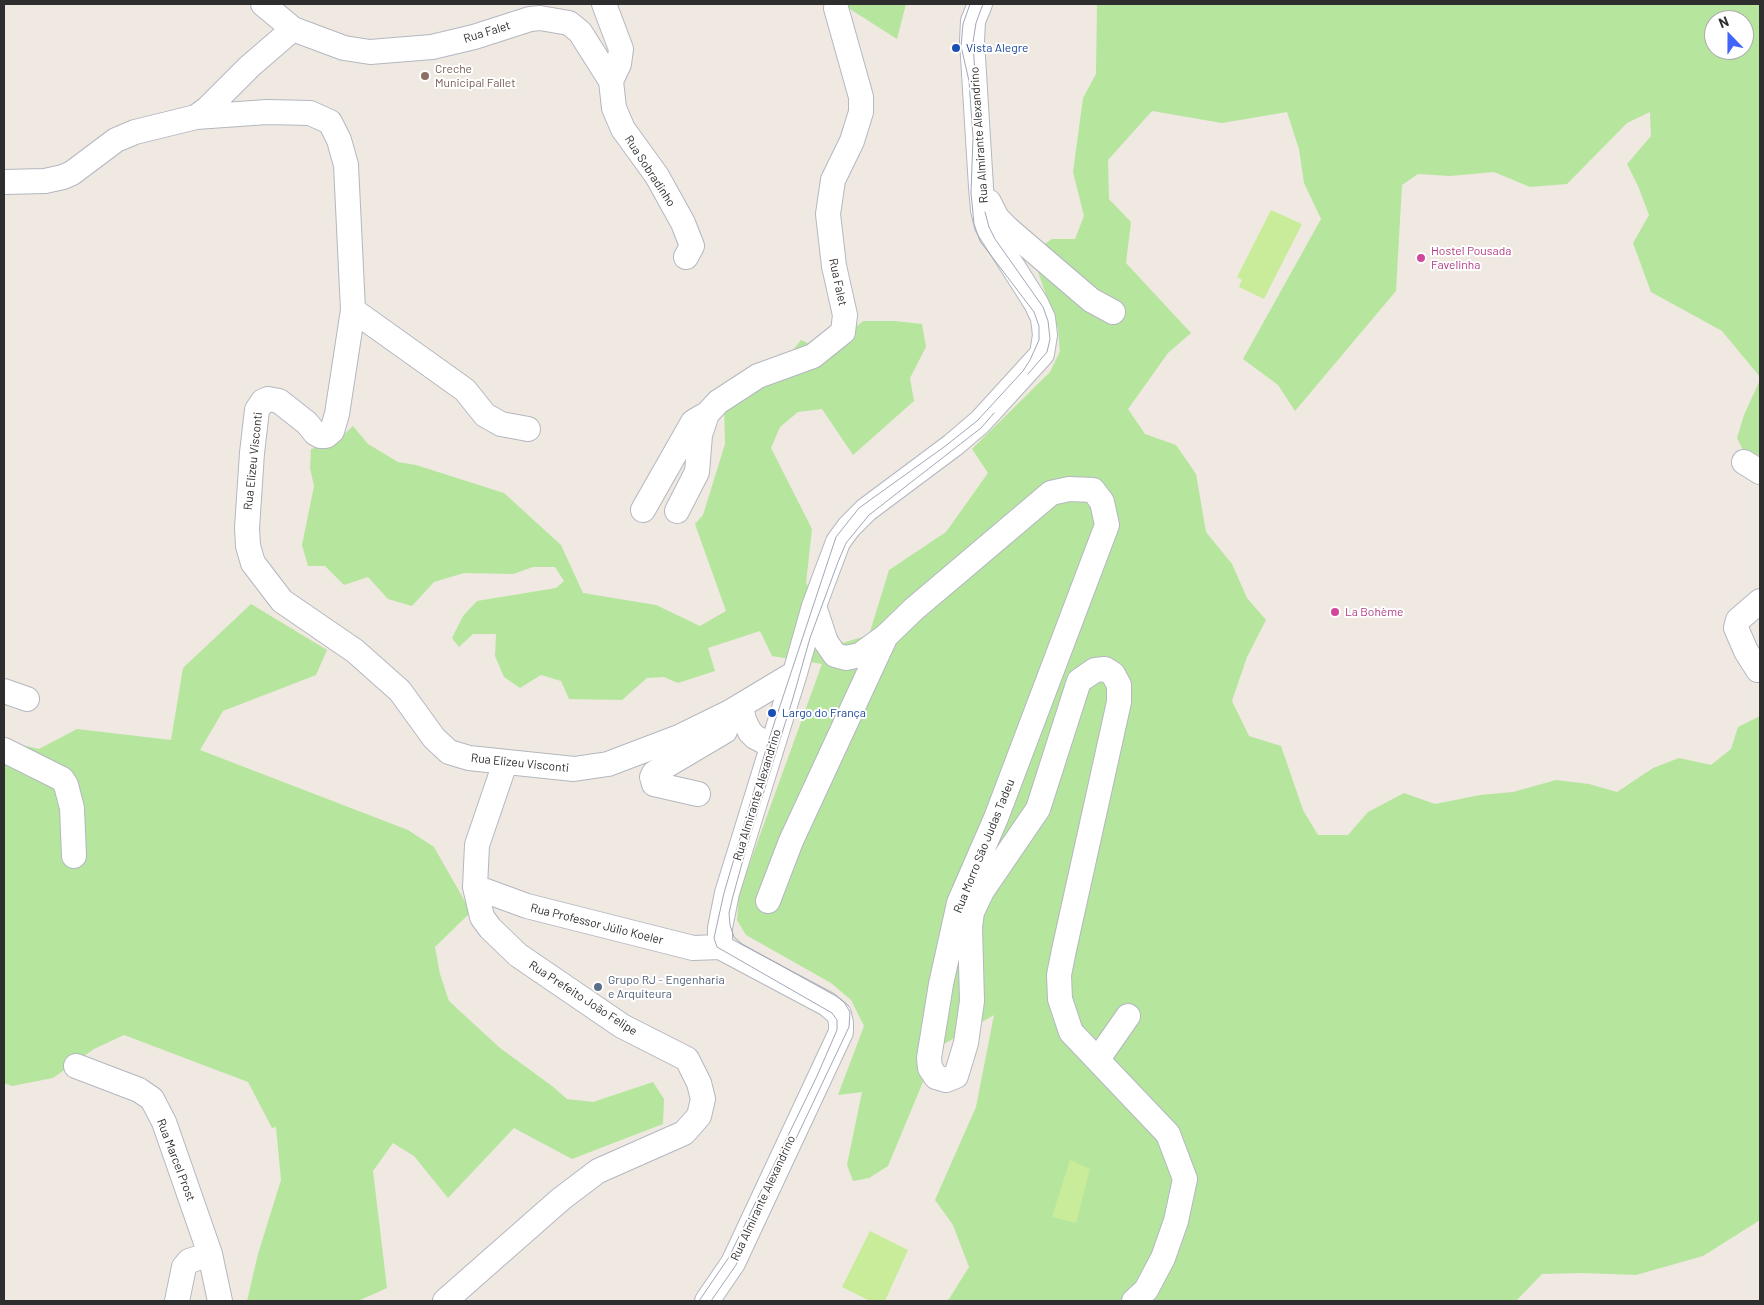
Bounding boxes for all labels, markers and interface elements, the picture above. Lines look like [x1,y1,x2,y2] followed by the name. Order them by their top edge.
[1704,10,1754,60] north arrow
[1716,12,1731,31] text: N
[462,18,512,46] street label: Rua Falet
[966,41,1028,55] place label: Vista Alegre
[950,42,962,54] marker: Vista Alegre
[435,62,516,90] place label: Creche Municipal Fallet
[967,66,991,204] street label: Rua Almirante Alexandrino
[419,70,431,82] marker: Creche Municipal Fallet
[622,133,678,209] street label: Rua Sobradinho
[1431,244,1511,272] place label: Hostel Pousada Favelinha
[1415,252,1427,264] marker: Hostel Pousada Favelinha
[826,257,850,307] street label: Rua Falet
[241,411,265,511] street label: Rua Elizeu Visconti
[1345,605,1403,619] place label: La Bohème
[1329,606,1341,618] marker: La Bohème
[782,706,866,720] place label: Largo do França
[766,707,778,719] marker: Largo do França
[730,728,784,862] street label: Rua Almirante Alexandrino
[470,751,570,775] street label: Rua Elizeu Visconti
[950,777,1018,915] street label: Rua Morro São Judas Tadeu
[529,900,665,948] street label: Rua Professor Júlio Koeler
[526,958,640,1038] street label: Rua Prefeito João Felipe
[608,973,725,1001] place label: Grupo RJ - Engenharia e Arquiteura
[592,981,604,993] marker: Grupo RJ - Engenharia e Arquiteura
[154,1117,198,1203] street label: Rua Marcel Prost
[728,1133,798,1263] street label: Rua Almirante Alexandrino

